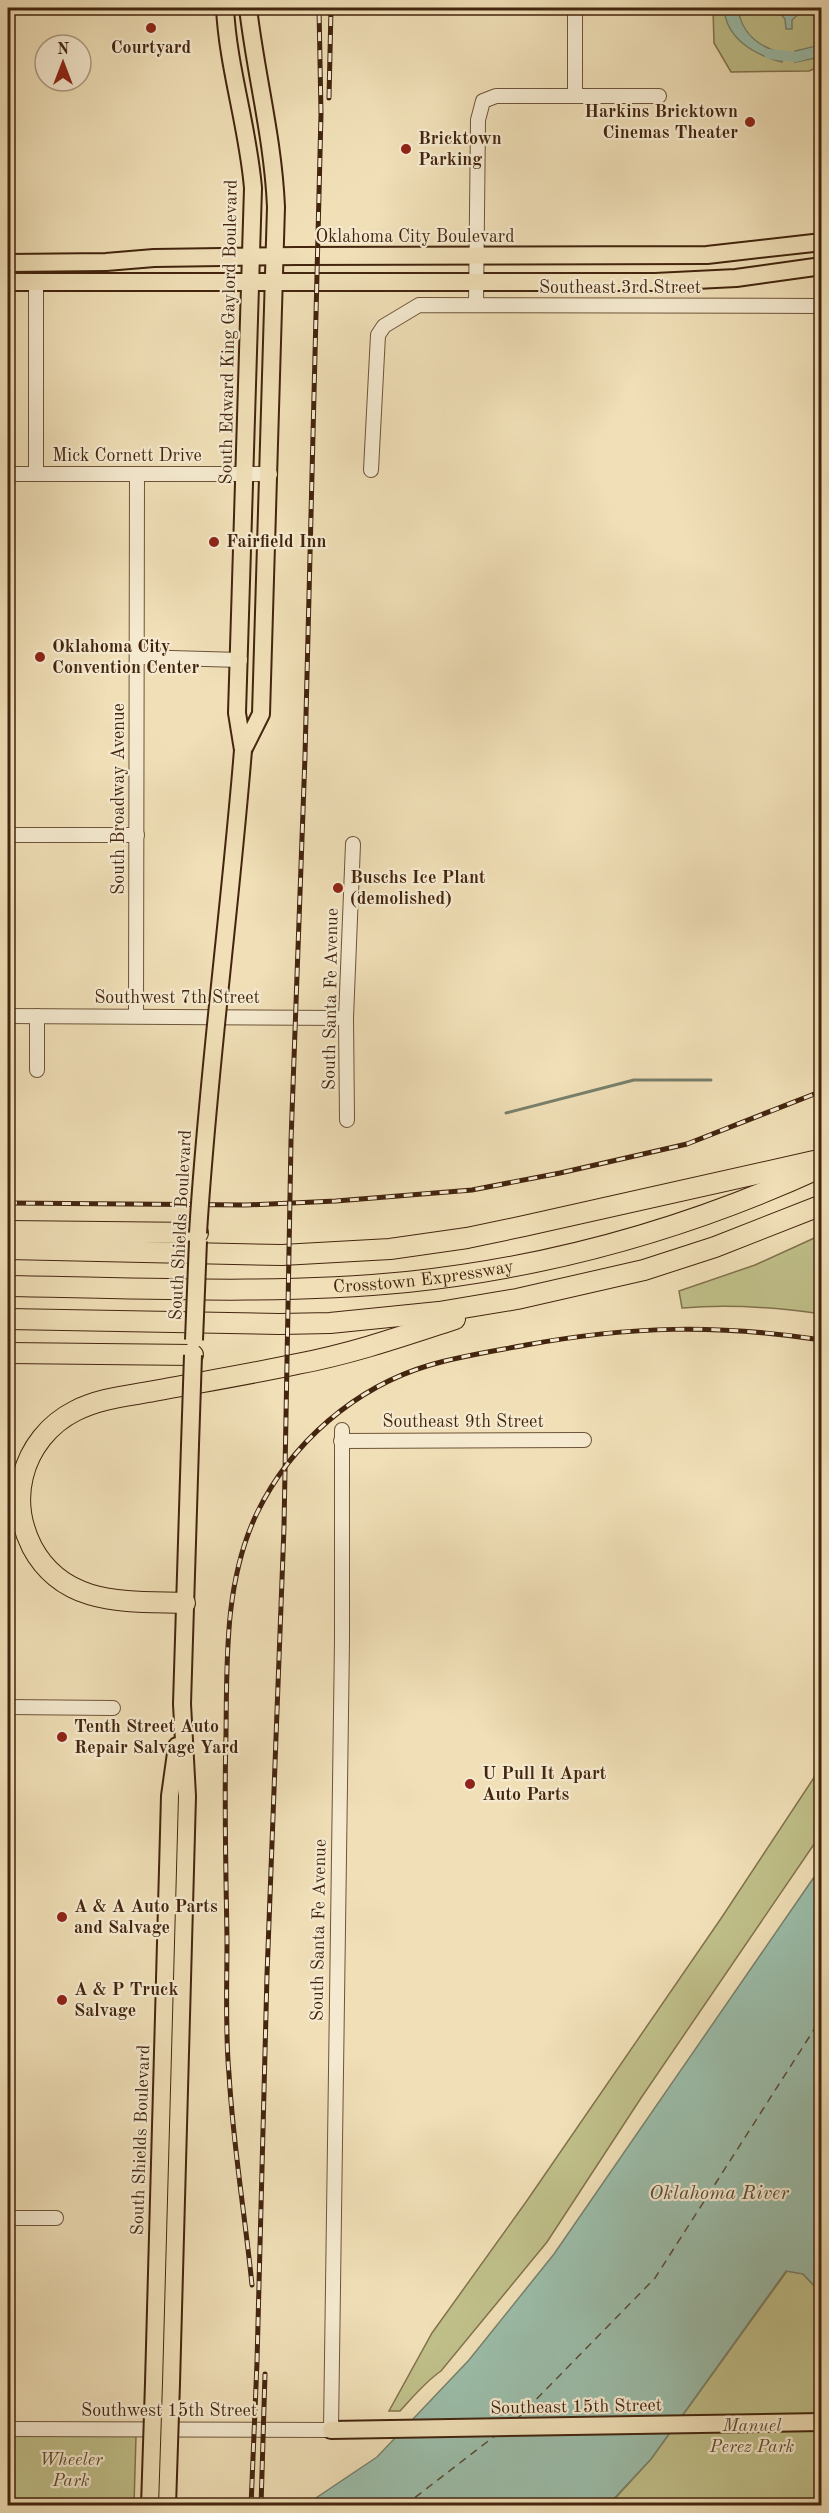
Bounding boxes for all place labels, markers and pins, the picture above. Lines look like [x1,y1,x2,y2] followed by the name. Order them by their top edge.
[144,21,158,35] marker: Courtyard
[111,39,192,57] place label: Courtyard
[584,103,738,142] place label: Harkins Bricktown Cinemas Theater
[743,115,757,129] marker: Harkins Bricktown Cinemas Theater
[418,130,502,169] place label: Bricktown Parking
[399,142,413,156] marker: Bricktown Parking
[226,533,327,551] place label: Fairfield Inn
[207,535,221,549] marker: Fairfield Inn
[52,638,199,677] place label: Oklahoma City Convention Center
[33,650,47,664] marker: Oklahoma City Convention Center
[350,869,486,908] place label: Buschs Ice Plant (demolished)
[331,881,345,895] marker: Buschs Ice Plant (demolished)
[74,1718,239,1757] place label: Tenth Street Auto Repair Salvage Yard
[55,1730,69,1744] marker: Tenth Street Auto Repair Salvage Yard
[482,1765,607,1804] place label: U Pull It Apart Auto Parts
[463,1777,477,1791] marker: U Pull It Apart Auto Parts
[74,1898,218,1937] place label: A & A Auto Parts and Salvage
[55,1910,69,1924] marker: A & A Auto Parts and Salvage
[74,1981,179,2020] place label: A & P Truck Salvage
[55,1993,69,2007] marker: A & P Truck Salvage

